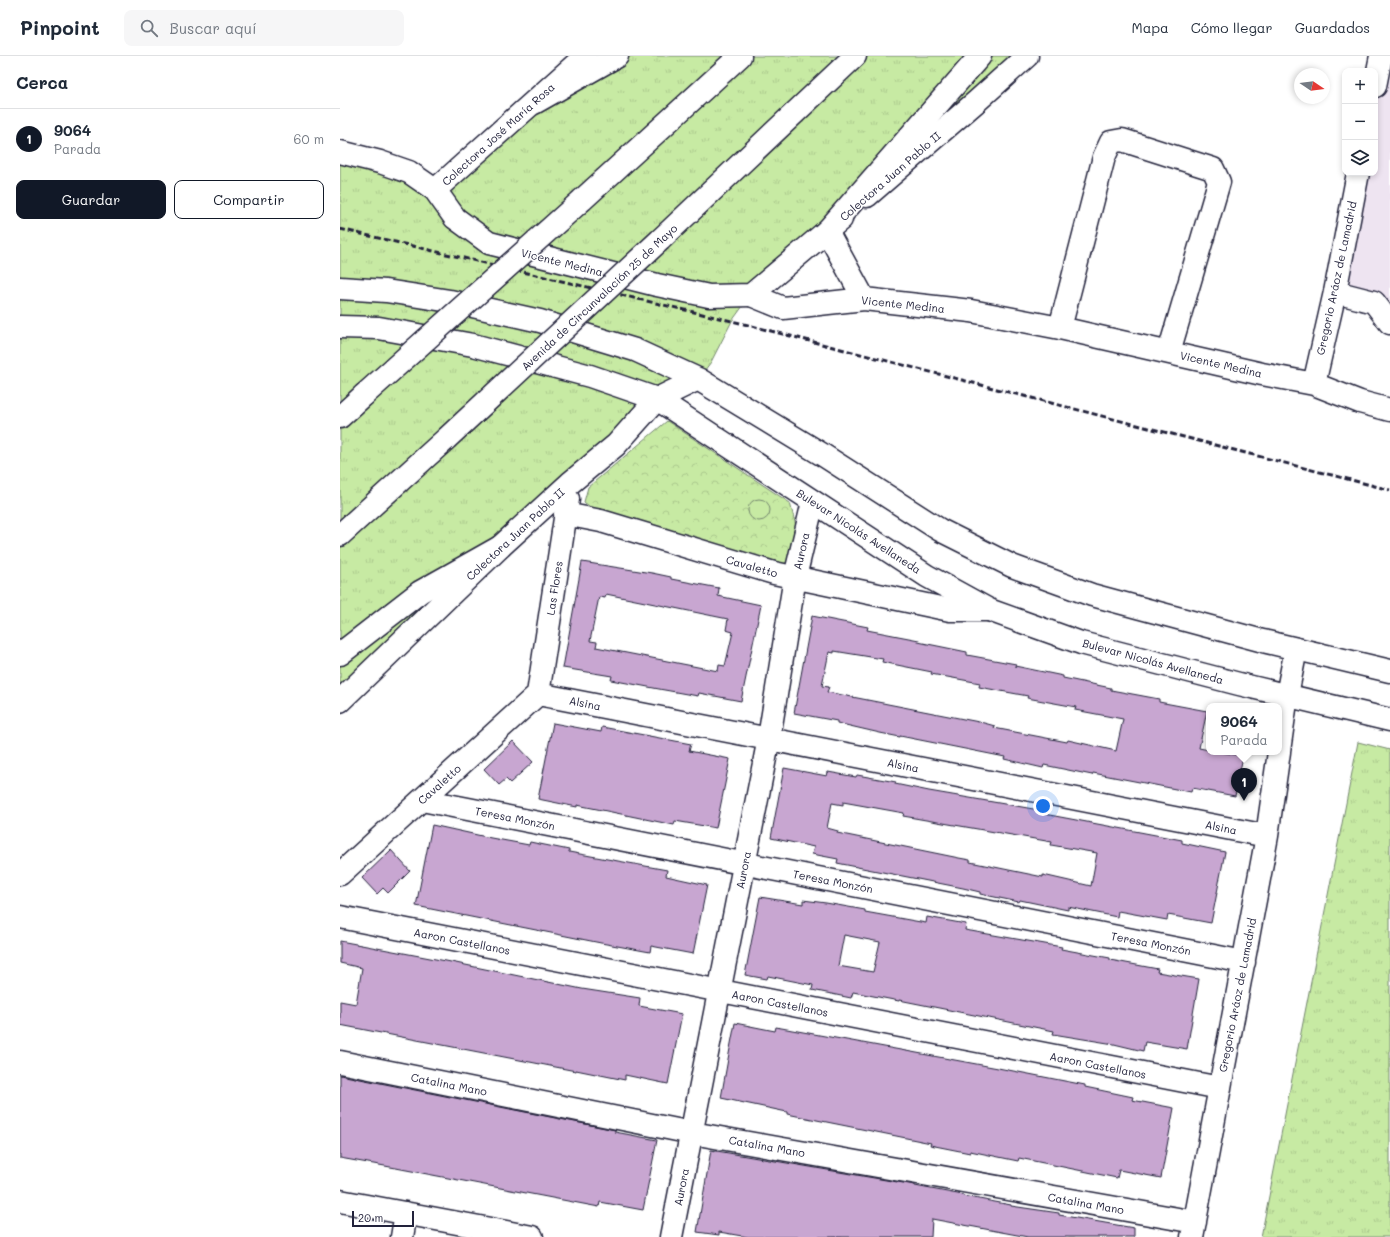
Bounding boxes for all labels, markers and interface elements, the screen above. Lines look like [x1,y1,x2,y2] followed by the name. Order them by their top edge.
[124,10,404,46] search box
[20,15,100,40] text: Pinpoint
[138,17,160,39] icon: search
[170,18,257,38] text: Buscar aquí
[1132,18,1169,37] text: Mapa
[1191,18,1273,37] text: Cómo llegar
[1295,18,1370,37] text: Guardados
[1294,68,1330,104] north arrow
[1342,68,1378,176] map controls
[1342,68,1378,104] button: +
[16,71,68,93] text: Cerca
[438,79,558,189] street label: Colectora José María Rosa
[1342,104,1378,140] button: −
[54,120,91,140] text: 9064
[836,128,944,224] street label: Colectora Juan Pablo II
[26,130,32,147] text: 1
[294,130,324,147] text: 60 m
[54,140,101,157] text: Parada
[1342,140,1378,176] button: layers
[16,180,166,219] button: Guardar
[174,180,324,219] button: Compartir
[1312,200,1360,356] street label: Gregorio Aráoz de Lamadrid
[518,220,681,373] street label: Avenida de Circunvalación 25 de Mayo
[520,245,605,279] street label: Vicente Medina
[861,292,946,316] street label: Vicente Medina
[1178,347,1264,381] street label: Vicente Medina
[463,484,567,584] street label: Colectora Juan Pablo II
[794,485,924,577] street label: Bulevar Nicolás Avellaneda
[789,531,813,571] street label: Aurora
[724,551,780,581] street label: Cavaletto
[542,560,566,616] street label: Las Flores
[1081,635,1225,687] street label: Bulevar Nicolás Avellaneda
[568,693,602,713] street label: Alsina
[1206,703,1282,755] popup
[1220,711,1258,731] text: 9064
[1220,731,1268,748] text: Parada
[886,755,920,775] street label: Alsina
[414,760,464,807] street label: Cavaletto
[1231,768,1257,801] pin: 1
[1033,796,1053,816] your location
[474,803,556,833] street label: Teresa Monzón
[1204,817,1238,837] street label: Alsina
[732,850,754,890] street label: Aurora
[792,866,874,896] street label: Teresa Monzón
[1215,917,1259,1073] street label: Gregorio Aráoz de Lamadrid
[412,924,512,958] street label: Aaron Castellanos
[1110,928,1192,958] street label: Teresa Monzón
[730,986,830,1020] street label: Aaron Castellanos
[1048,1048,1148,1082] street label: Aaron Castellanos
[410,1069,489,1099] street label: Catalina Mano
[728,1132,807,1160] street label: Catalina Mano
[670,1167,692,1207] street label: Aurora
[1047,1189,1126,1217] street label: Catalina Mano
[352,1209,414,1228] scale bar
[358,1210,383,1225] text: 20 m

